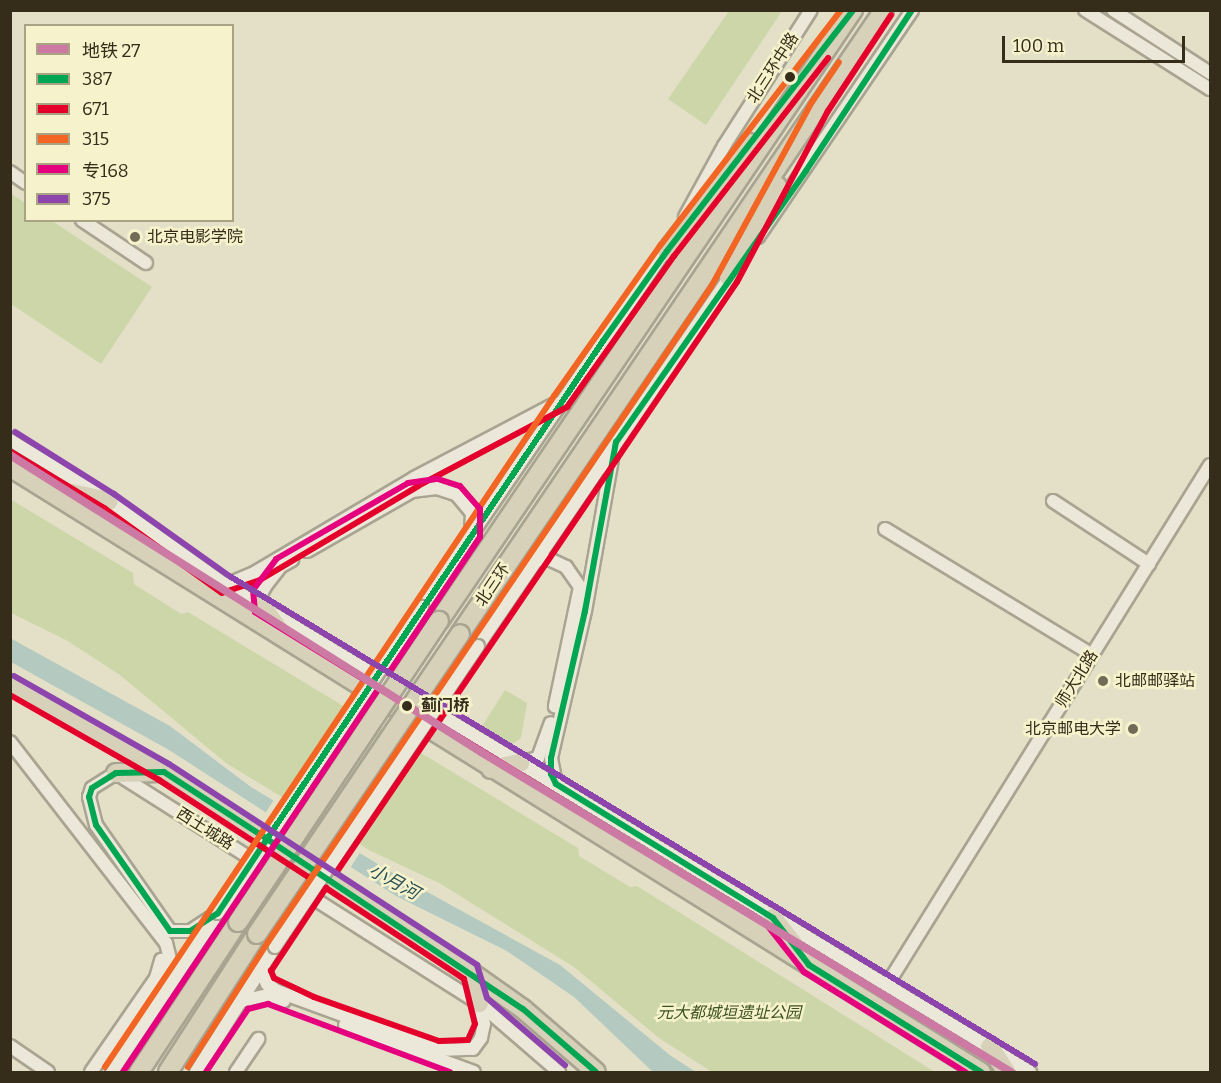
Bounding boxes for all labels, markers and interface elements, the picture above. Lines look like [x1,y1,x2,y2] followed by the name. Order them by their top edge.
[24,24,234,222] legend
[1005,24,1188,62] scale bar
[743,29,803,107] street label: 北三环中路
[1013,35,1064,57] text: 100 m
[82,40,140,62] text: 地铁 27
[82,68,112,90] text: 387
[784,71,796,83] unlabelled marker
[82,98,109,120] text: 671
[82,128,109,150] text: 315
[82,160,129,182] text: 专168
[82,188,111,210] text: 375
[147,227,243,247] place label: 北京电影学院
[128,230,142,244] marker: 北京电影学院
[472,560,514,610] street label: 北三环
[1052,647,1102,711] street label: 师大北路
[1115,671,1195,691] place label: 北邮邮驿站
[1096,674,1110,688] marker: 北邮邮驿站
[421,696,469,716] place label: 蓟门桥
[398,697,416,715] marker: 蓟门桥
[1025,719,1121,739] place label: 北京邮电大学
[1126,722,1140,736] marker: 北京邮电大学
[173,804,237,854] street label: 西土城路
[365,859,423,905] water label: 小月河
[657,1003,801,1023] park label: 元大都城垣遗址公园

